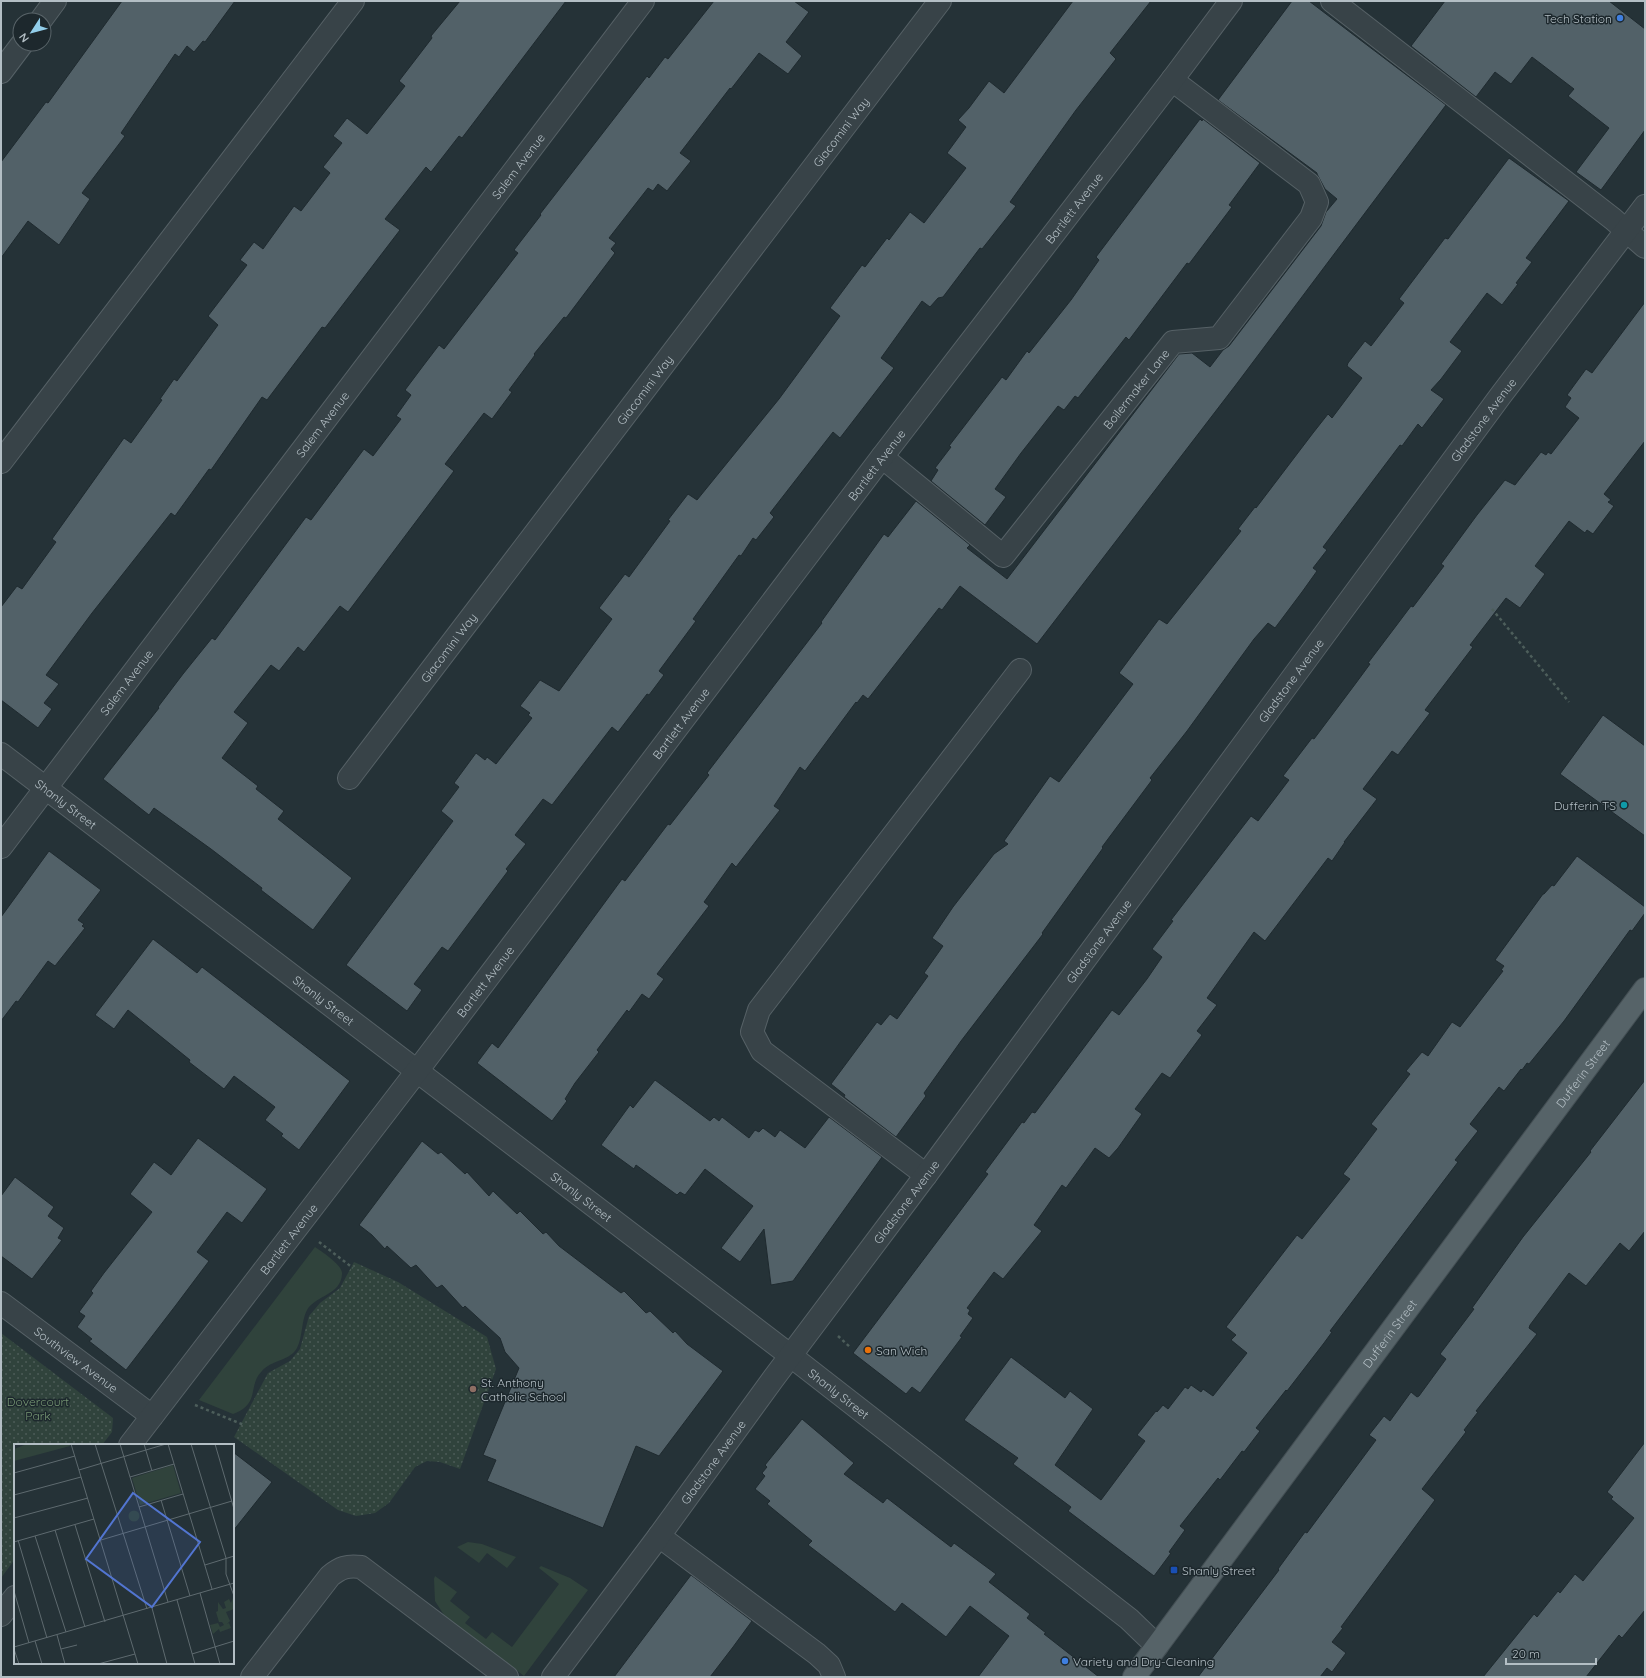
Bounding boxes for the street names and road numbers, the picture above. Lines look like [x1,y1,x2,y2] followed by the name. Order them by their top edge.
[809,94,872,170] street label: Giacomini Way
[488,130,548,202] street label: Salem Avenue
[1042,169,1106,246] street label: Bartlett Avenue
[1100,345,1172,432] street label: Boilermaker Lane
[613,352,676,427] street label: Giacomini Way
[1447,374,1519,464] street label: Gladstone Avenue
[292,388,352,460] street label: Salem Avenue
[844,426,908,503] street label: Bartlett Avenue
[417,610,480,685] street label: Giacomini Way
[1255,635,1327,725] street label: Gladstone Avenue
[96,646,156,718] street label: Salem Avenue
[649,684,713,762] street label: Bartlett Avenue
[33,776,100,832] street label: Shanly Street
[1063,896,1134,986] street label: Gladstone Avenue
[453,942,517,1020] street label: Bartlett Avenue
[290,972,358,1028] street label: Shanly Street
[1552,1036,1613,1110] street label: Dufferin Street
[870,1157,942,1246] street label: Gladstone Avenue
[548,1168,615,1225] street label: Shanly Street
[256,1200,320,1277] street label: Bartlett Avenue
[1359,1296,1419,1370] street label: Dufferin Street
[31,1323,121,1396] street label: Southview Avenue
[805,1365,873,1422] street label: Shanly Street
[677,1417,749,1507] street label: Gladstone Avenue

